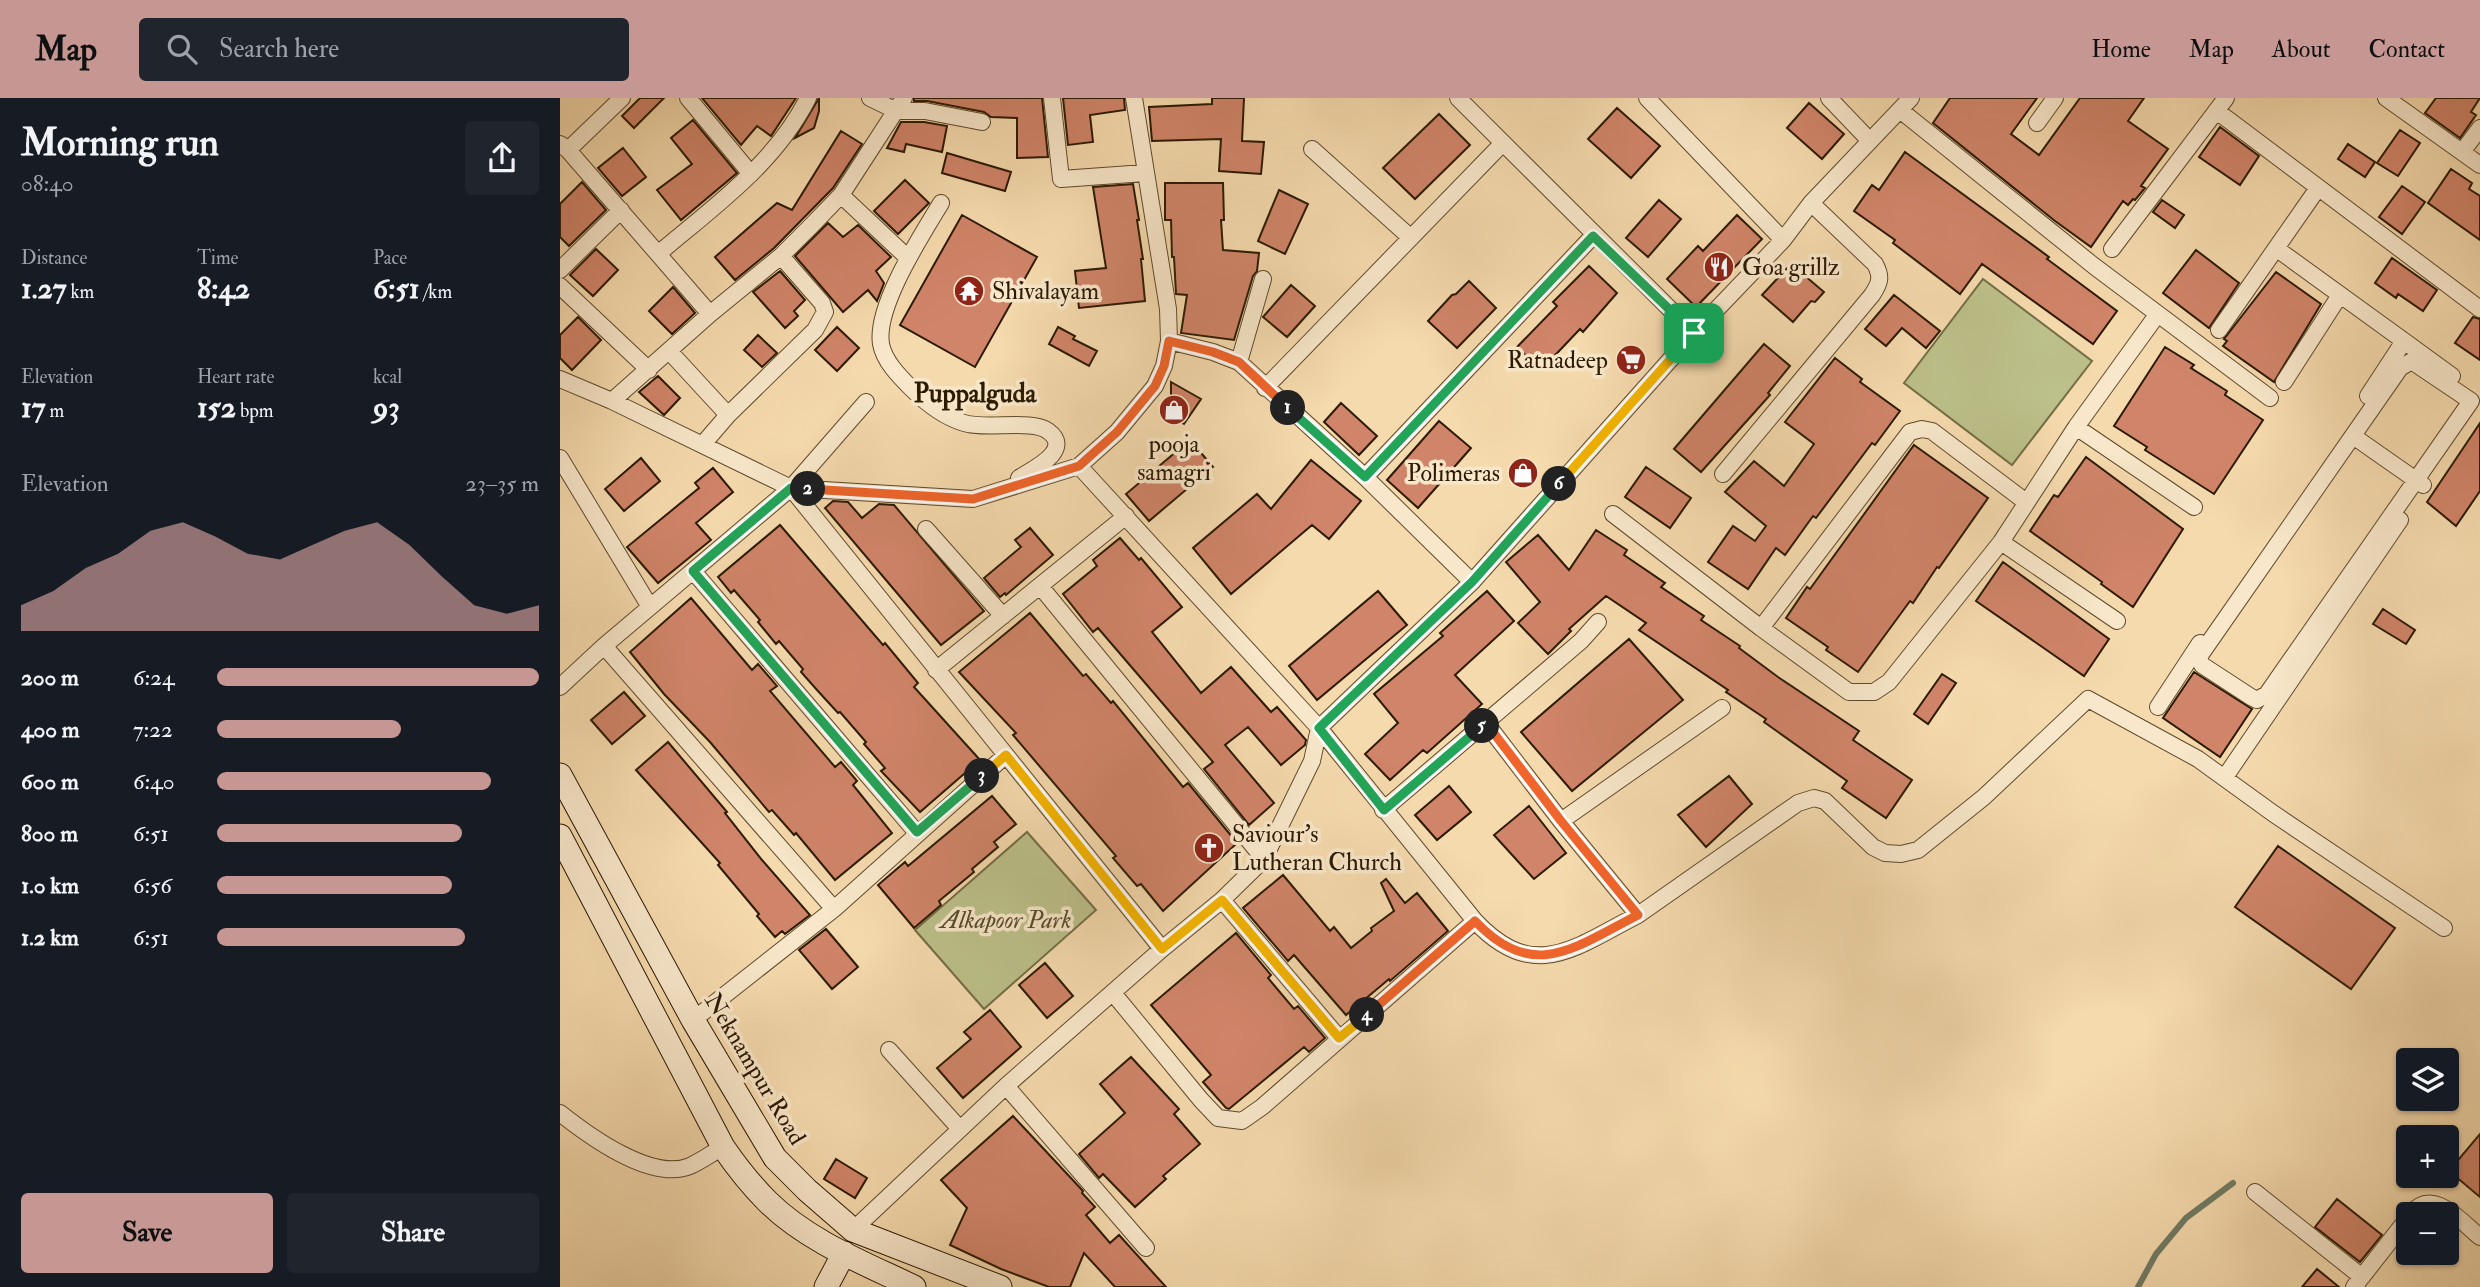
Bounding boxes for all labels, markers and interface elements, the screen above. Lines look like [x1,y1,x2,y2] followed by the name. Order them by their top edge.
[139,18,629,81] search box
[35,29,97,70] text: Map
[163,30,201,68] icon: search
[219,33,339,65] text: Search here
[2091,34,2151,65] text: Home
[2189,34,2234,65] text: Map
[2272,34,2331,65] text: About
[2369,34,2445,65] text: Contact
[21,119,219,167] text: Morning run
[465,121,539,195] button: share
[21,169,73,198] text: 08:40
[21,246,87,270] text: Distance
[197,246,239,270] text: Time
[373,246,407,270] text: Pace
[1702,250,1736,284] restaurant icon: Goa grillz
[1742,252,1840,283] place label: Goa grillz
[21,270,66,307] text: 1.27
[197,270,250,307] text: 8:42
[373,270,419,307] text: 6:51
[952,274,986,308] temple icon: Shivalayam
[992,276,1099,307] place label: Shivalayam
[66,280,94,304] text: km
[419,280,452,304] text: /km
[1664,303,1724,363] pin
[1675,314,1713,352] icon: arrive
[1614,343,1648,377] supermarket icon: Ratnadeep
[1507,345,1608,376] place label: Ratnadeep
[21,365,93,389] text: Elevation
[197,365,274,389] text: Heart rate
[373,365,402,389] text: kcal
[914,378,1037,411] district label: Puppalguda
[21,389,45,426] text: 17
[197,389,236,426] text: 152
[373,389,400,426] text: 93
[1270,390,1306,426] pin: 1
[1157,393,1191,427] shop icon: pooja samagri
[1284,395,1291,419] text: 1
[45,399,64,423] text: m
[236,399,274,423] text: bpm
[1137,429,1211,488] place label: pooja samagri
[1506,456,1540,490] shop icon: Polimeras
[1407,458,1500,489] place label: Polimeras
[1542,466,1576,502] pin: 6
[21,469,109,498] text: Elevation
[465,469,539,498] text: 23–35 m
[1554,471,1563,495] text: 6
[790,472,826,506] pin: 2
[803,476,812,500] text: 2
[21,663,79,692] text: 200 m
[133,663,174,692] text: 6:24
[1464,708,1500,744] pin: 5
[1477,713,1486,737] text: 5
[21,715,80,744] text: 400 m
[133,715,173,744] text: 7:22
[964,758,1000,794] pin: 3
[978,763,985,787] text: 3
[21,767,79,796] text: 600 m
[133,767,174,796] text: 6:40
[21,819,78,848] text: 800 m
[133,819,169,848] text: 6:51
[1232,819,1402,878] place label: Saviour's Lutheran Church
[1192,831,1226,865] church icon: Saviour's Lutheran Church
[21,871,79,900] text: 1.0 km
[133,871,172,900] text: 6:56
[938,905,1071,936] park label: Alkapoor Park
[21,923,79,952] text: 1.2 km
[133,923,169,952] text: 6:51
[697,987,813,1151] street label: Neknampur Road
[1350,998,1384,1032] pin: 4
[1361,1002,1372,1026] text: 4
[2396,1048,2459,1265] map controls
[2396,1048,2459,1111] button: layers
[2396,1125,2459,1188] button: +
[21,1193,273,1273] button: Save
[287,1193,539,1273] button: Share
[2396,1202,2459,1265] button: −

